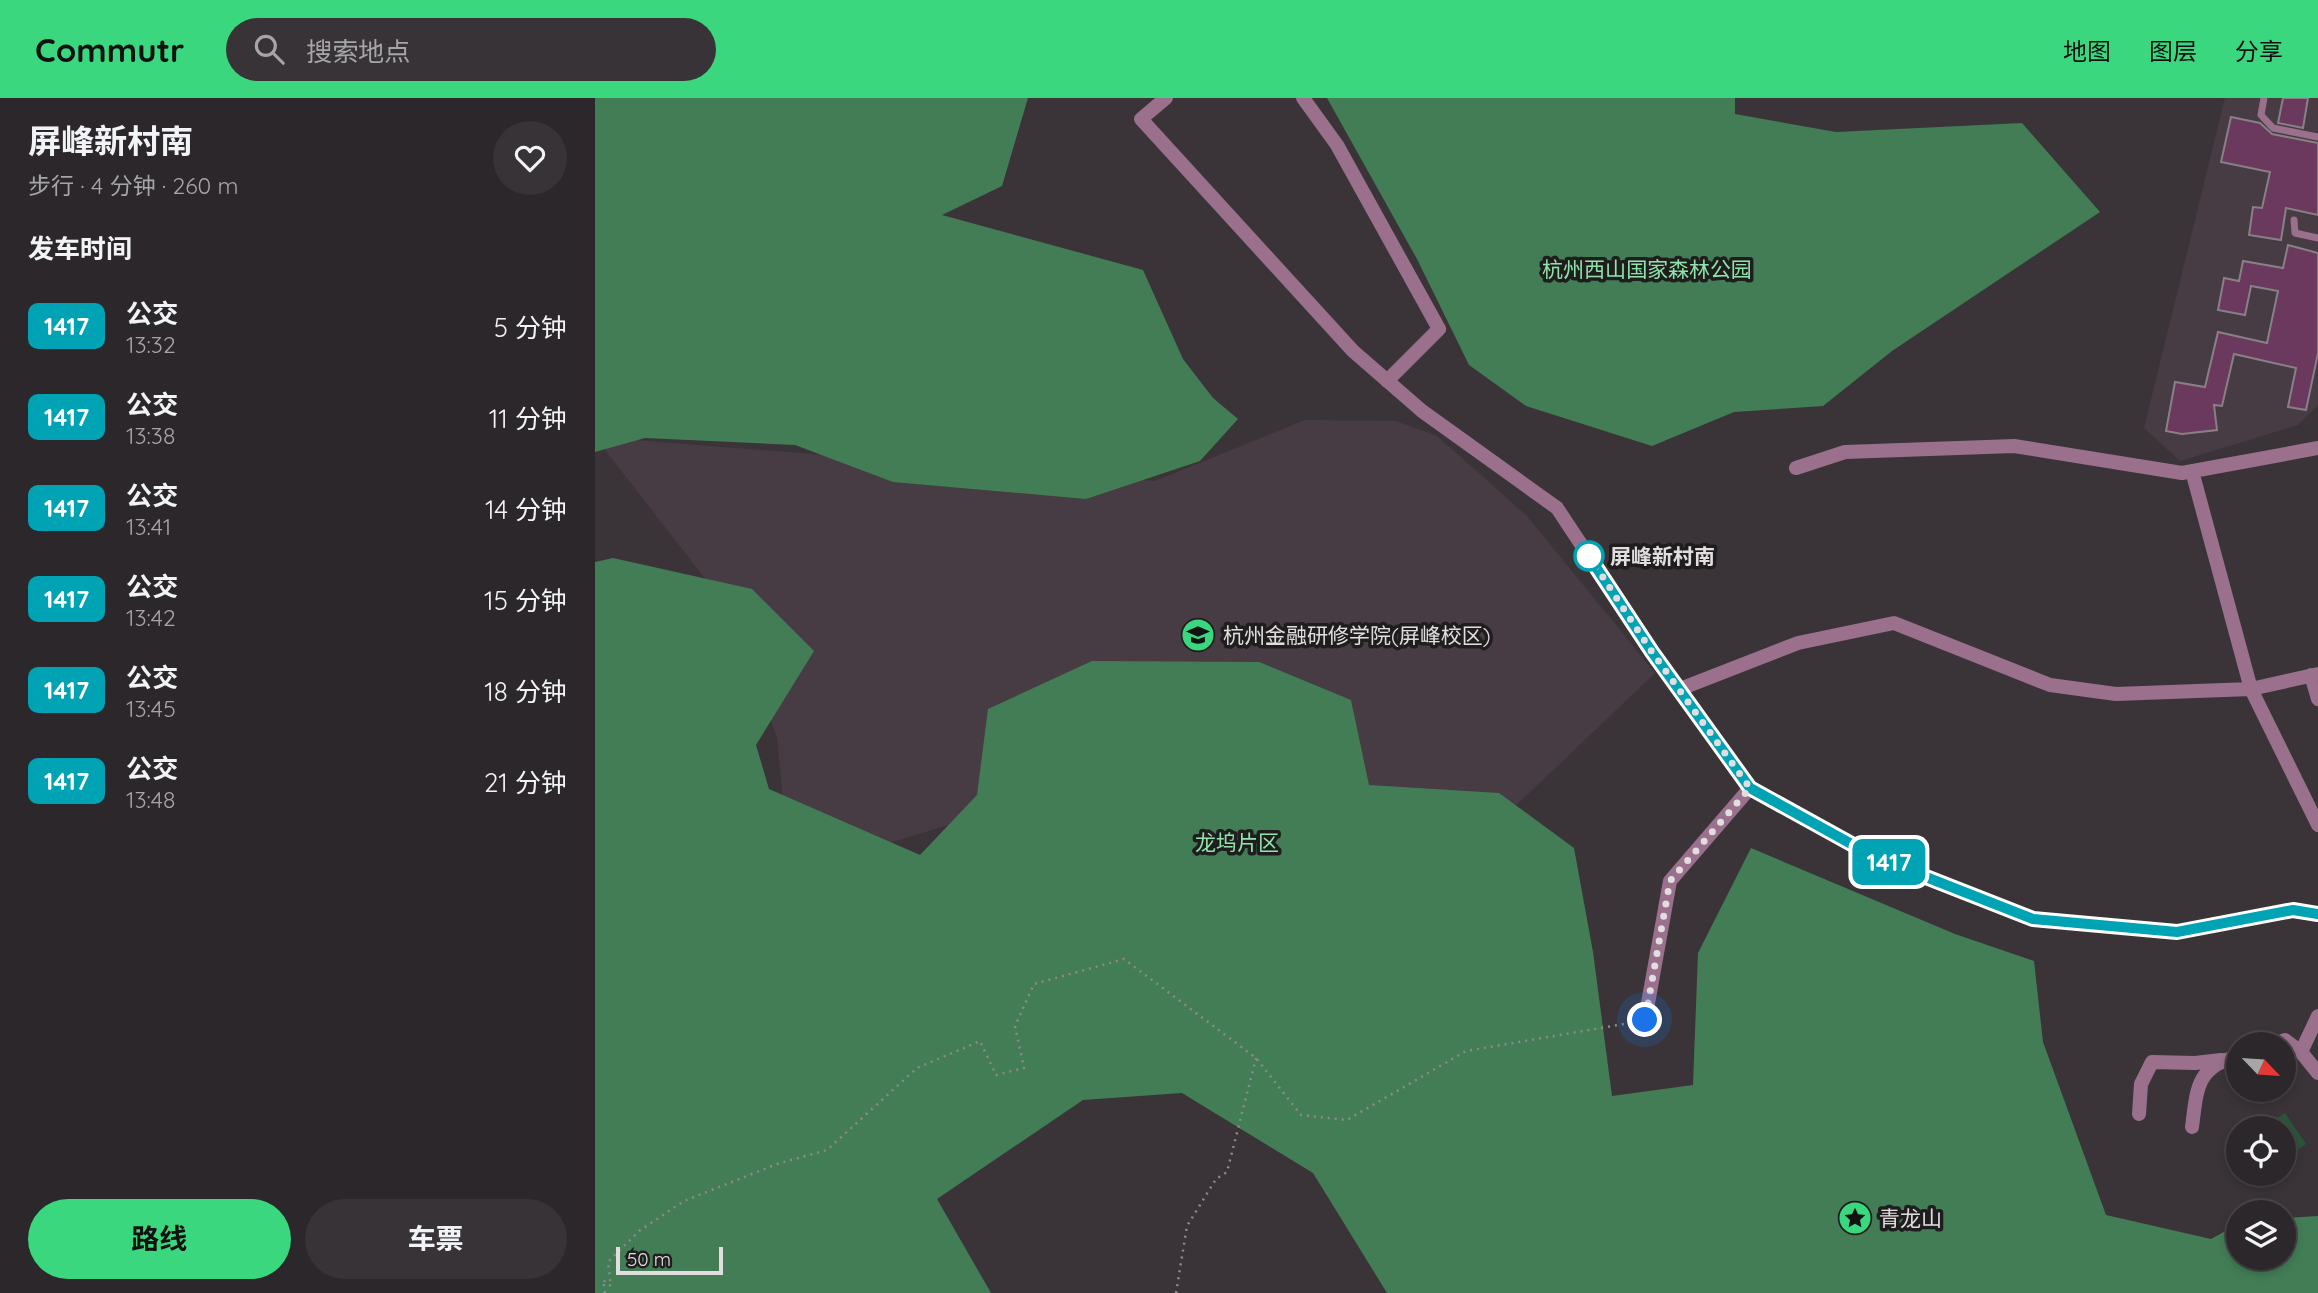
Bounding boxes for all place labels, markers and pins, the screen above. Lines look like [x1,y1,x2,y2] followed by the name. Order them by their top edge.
[1574,541,1604,571] marker: 屏峰新村南
[1610,543,1715,569] place label: 屏峰新村南
[1179,616,1217,654] school or university icon: 杭州金融研修学院(屏峰校区)
[1223,622,1491,648] place label: 杭州金融研修学院(屏峰校区)
[1836,1199,1874,1237] place icon: 青龙山
[1879,1205,1942,1231] place label: 青龙山

